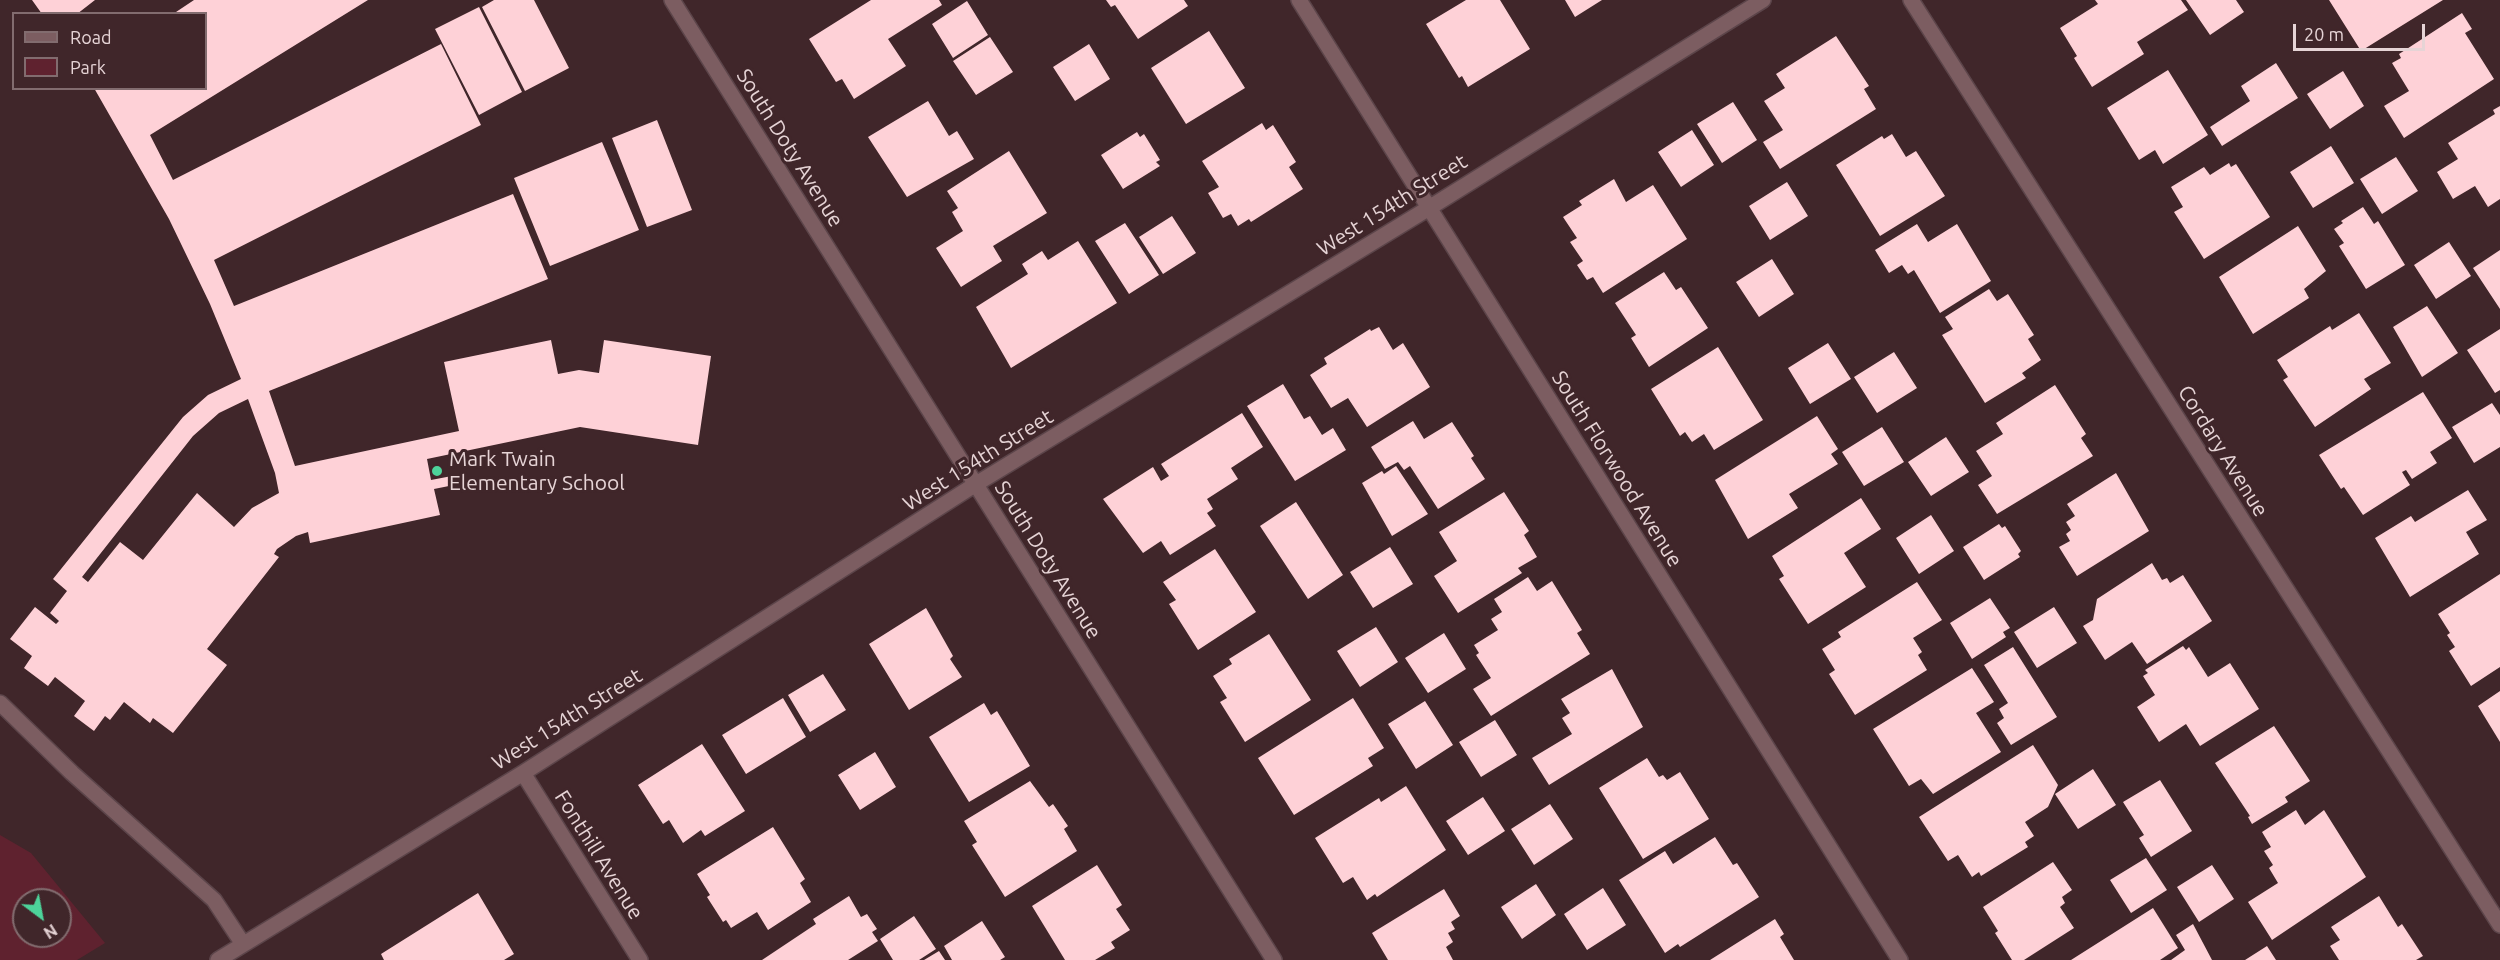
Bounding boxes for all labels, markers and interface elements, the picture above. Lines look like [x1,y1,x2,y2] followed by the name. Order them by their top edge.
[12,12,207,90] legend
[2296,12,2428,50] scale bar
[2304,24,2344,44] text: 20 m
[70,27,112,47] text: Road
[70,57,106,77] text: Park
[731,64,849,232] street label: South Doty Avenue
[1312,149,1472,261] street label: West 154th Street
[1546,366,1688,572] street label: South Florwood Avenue
[2173,381,2273,521] street label: Cordary Avenue
[898,404,1058,516] street label: West 154th Street
[449,446,625,496] place label: Mark Twain Elementary School
[430,464,444,478] marker: Mark Twain Elementary School
[989,476,1107,644] street label: South Doty Avenue
[487,663,647,775] street label: West 154th Street
[549,786,649,924] street label: Fonthill Avenue
[12,888,72,948] north arrow
[41,921,60,942] text: N

